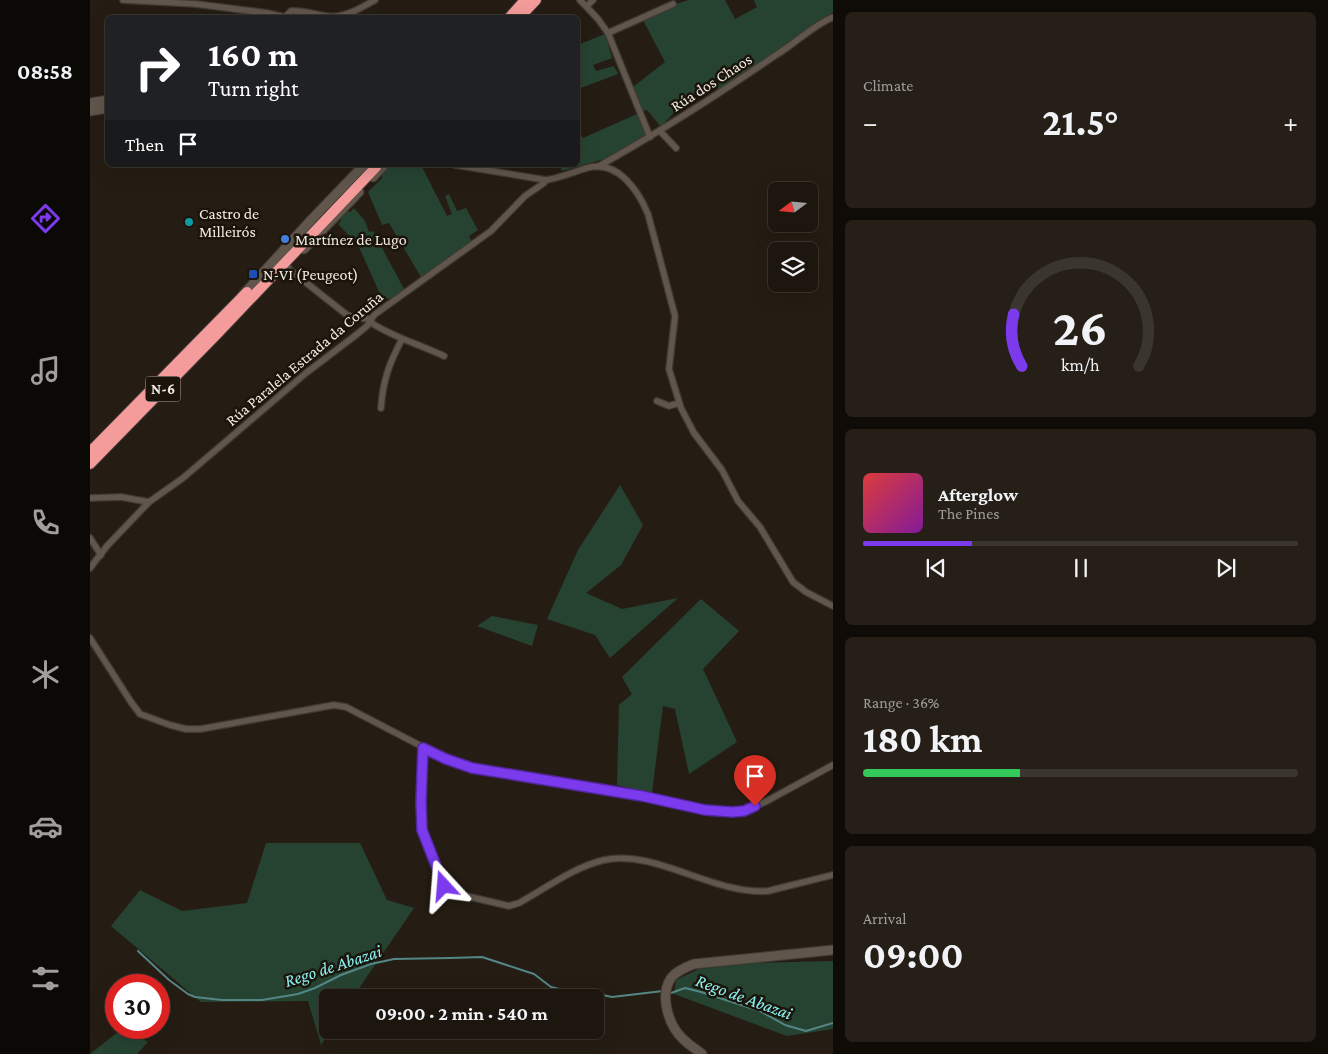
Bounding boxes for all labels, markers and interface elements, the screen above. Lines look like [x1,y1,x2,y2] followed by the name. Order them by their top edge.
[125,35,190,100] icon: right
[208,35,298,74] text: 160 m
[668,50,755,115] street label: Rúa dos Chaos
[17,59,73,84] text: 08:58
[208,76,299,101] text: Turn right
[863,77,913,94] text: Climate
[1042,101,1119,143] text: 21.5°
[863,107,878,138] text: −
[1283,107,1298,138] text: +
[174,130,202,158] icon: arrive
[125,134,164,155] text: Then
[768,182,818,232] north arrow
[768,182,818,292] map controls
[28,201,63,236] icon: directions
[199,205,259,240] place label: Castro de Milleirós
[183,216,195,228] marker: Castro de Milleirós
[295,231,407,249] place label: Martínez de Lugo
[279,233,291,245] marker: Martínez de Lugo
[768,242,818,292] button: layers
[263,266,358,284] place label: N-VI (Peugeot)
[247,268,259,280] marker: N-VI (Peugeot)
[222,287,387,429] street label: Rúa Paralela Estrada da Coruña
[1053,298,1108,356] text: 26
[28,353,63,388] icon: music
[1061,355,1100,375] text: km/h
[146,376,180,402] road number: N-6
[938,484,1018,505] text: Afterglow
[28,505,63,540] icon: phone
[938,505,999,522] text: The Pines
[922,554,950,582] icon: previous
[1067,554,1095,582] icon: pause
[1212,554,1240,582] icon: next
[28,657,63,692] icon: climate
[863,694,939,711] text: Range · 36%
[863,718,983,760] text: 180 km
[734,755,776,806] pin
[741,762,769,790] icon: arrive
[28,809,63,844] icon: car
[417,859,469,911] position arrow
[863,910,907,927] text: Arrival
[863,934,964,976] text: 09:00
[282,941,384,991] water label: Rego de Abazai
[28,961,63,996] icon: filters
[693,970,795,1024] water label: Rego de Abazai
[105,974,170,1039] speed limit sign: 30
[375,1003,548,1024] text: 09:00 · 2 min · 540 m

